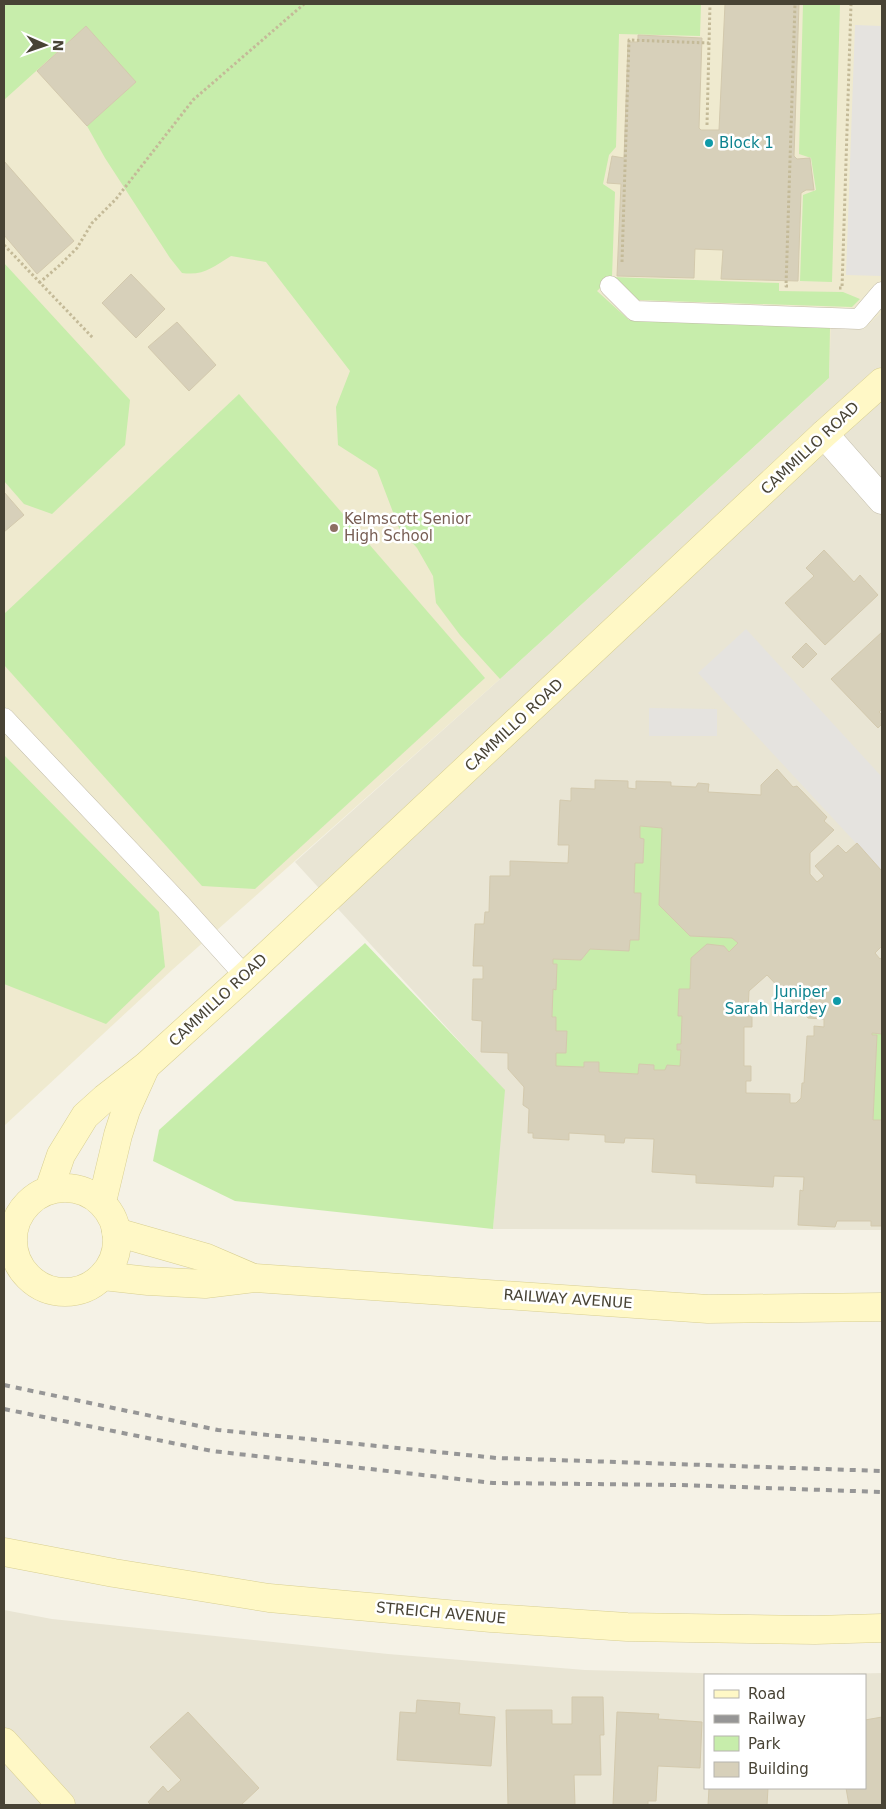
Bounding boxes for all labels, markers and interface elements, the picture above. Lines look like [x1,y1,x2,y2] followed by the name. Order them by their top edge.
[20,20,70,70] north arrow
[50,39,66,52] text: N
[719,134,774,152] place label: Block 1
[703,137,715,149] marker: Block 1
[757,398,863,498] street label: CAMMILLO ROAD
[344,510,471,545] place label: Kelmscott Senior High School
[328,522,340,534] marker: Kelmscott Senior High School
[461,675,567,775] street label: CAMMILLO ROAD
[165,950,271,1050] street label: CAMMILLO ROAD
[725,983,828,1018] place label: Juniper Sarah Hardey
[831,995,843,1007] marker: Juniper Sarah Hardey
[503,1286,633,1312] street label: RAILWAY AVENUE
[375,1598,507,1628] street label: STREICH AVENUE
[704,1674,866,1789] legend
[748,1685,786,1703] text: Road
[748,1710,806,1728] text: Railway
[748,1735,781,1753] text: Park
[748,1760,809,1778] text: Building

